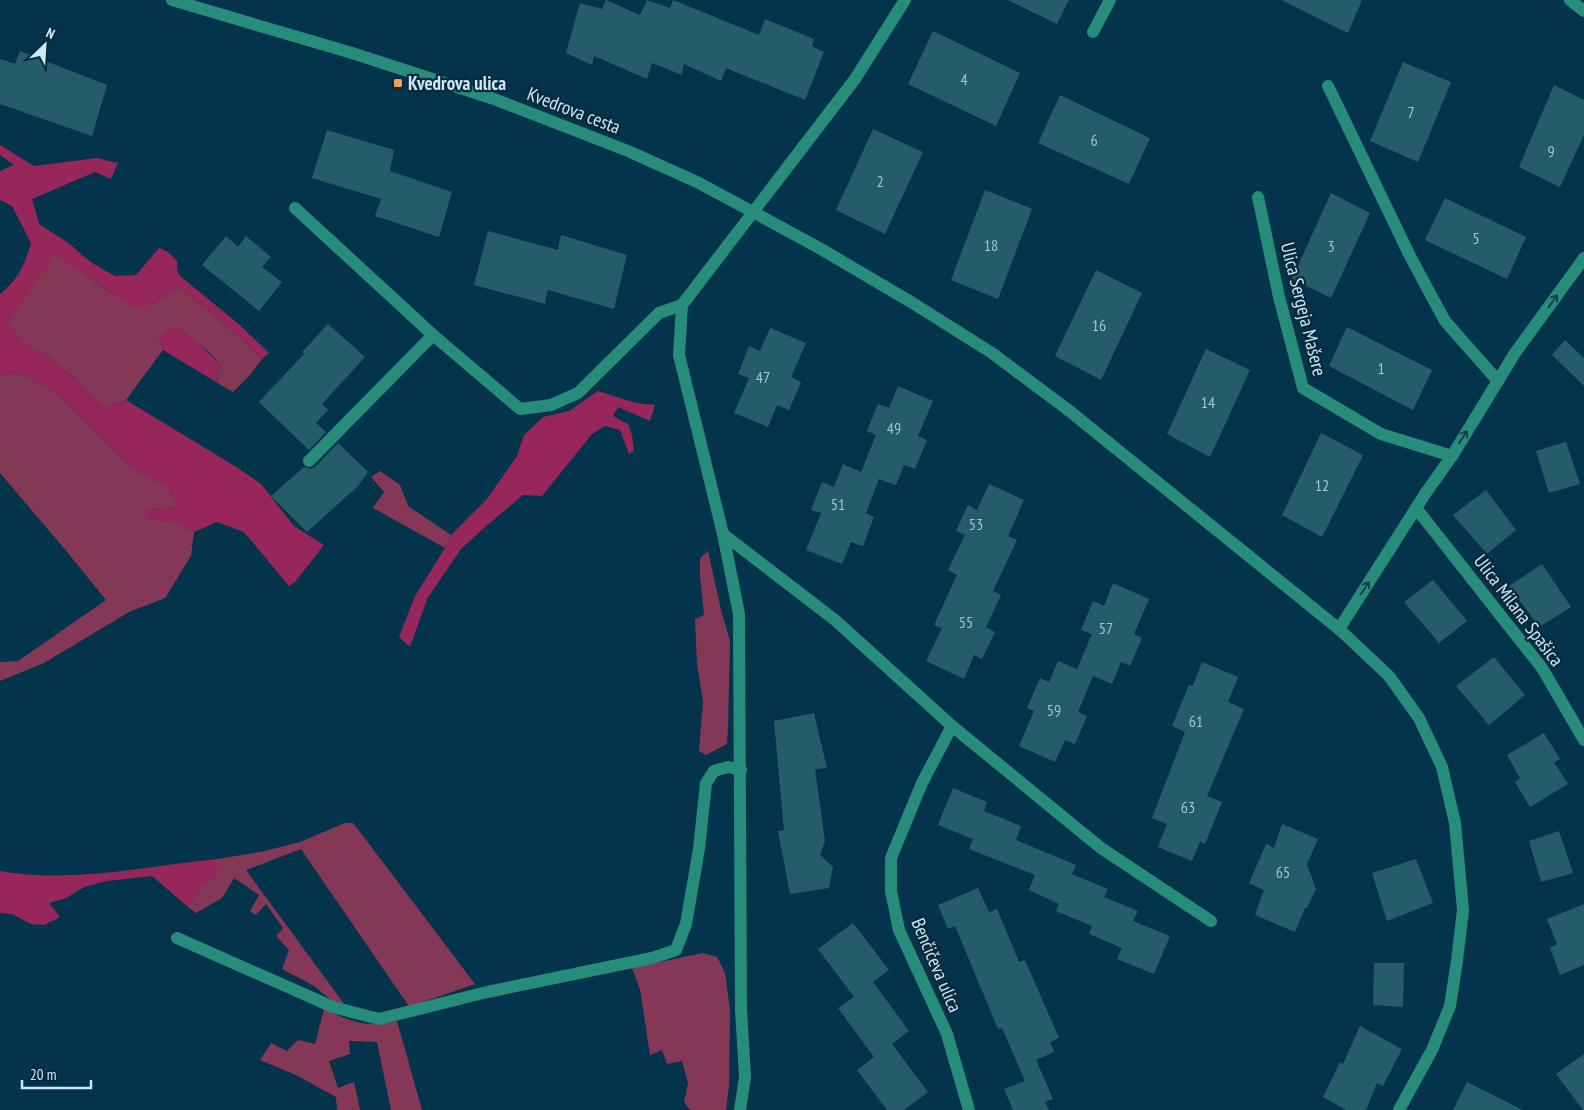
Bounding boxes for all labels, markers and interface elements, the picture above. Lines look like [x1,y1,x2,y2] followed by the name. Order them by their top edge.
[20,20,70,70] north arrow
[43,23,58,43] text: N
[960,69,968,89] house number: 4
[408,71,506,95] place label: Kvedrova ulica
[392,77,404,89] marker: Kvedrova ulica
[524,81,624,139] street label: Kvedrova cesta
[1407,102,1415,122] house number: 7
[1090,130,1098,150] house number: 6
[1547,141,1555,161] house number: 9
[876,171,884,191] house number: 2
[1472,228,1480,248] house number: 5
[984,235,998,255] house number: 18
[1327,236,1335,256] house number: 3
[1276,240,1332,378] street label: Ulica Sergeja Mašere
[1548,294,1558,308] one-way arrow
[1092,315,1106,335] house number: 16
[1377,358,1385,378] house number: 1
[756,367,770,387] house number: 47
[1201,392,1215,412] house number: 14
[887,418,901,438] house number: 49
[1459,430,1469,444] one-way arrow
[1315,475,1329,495] house number: 12
[831,494,845,514] house number: 51
[969,514,983,534] house number: 53
[1469,549,1569,671] street label: Ulica Milana Spašica
[1361,581,1371,595] one-way arrow
[959,612,973,632] house number: 55
[1099,618,1113,638] house number: 57
[1047,700,1061,720] house number: 59
[1189,711,1203,731] house number: 61
[1181,797,1195,817] house number: 63
[1276,862,1290,882] house number: 65
[906,914,968,1016] street label: Benčičeva ulica
[22,1058,91,1090] scale bar
[30,1065,56,1084] text: 20 m

